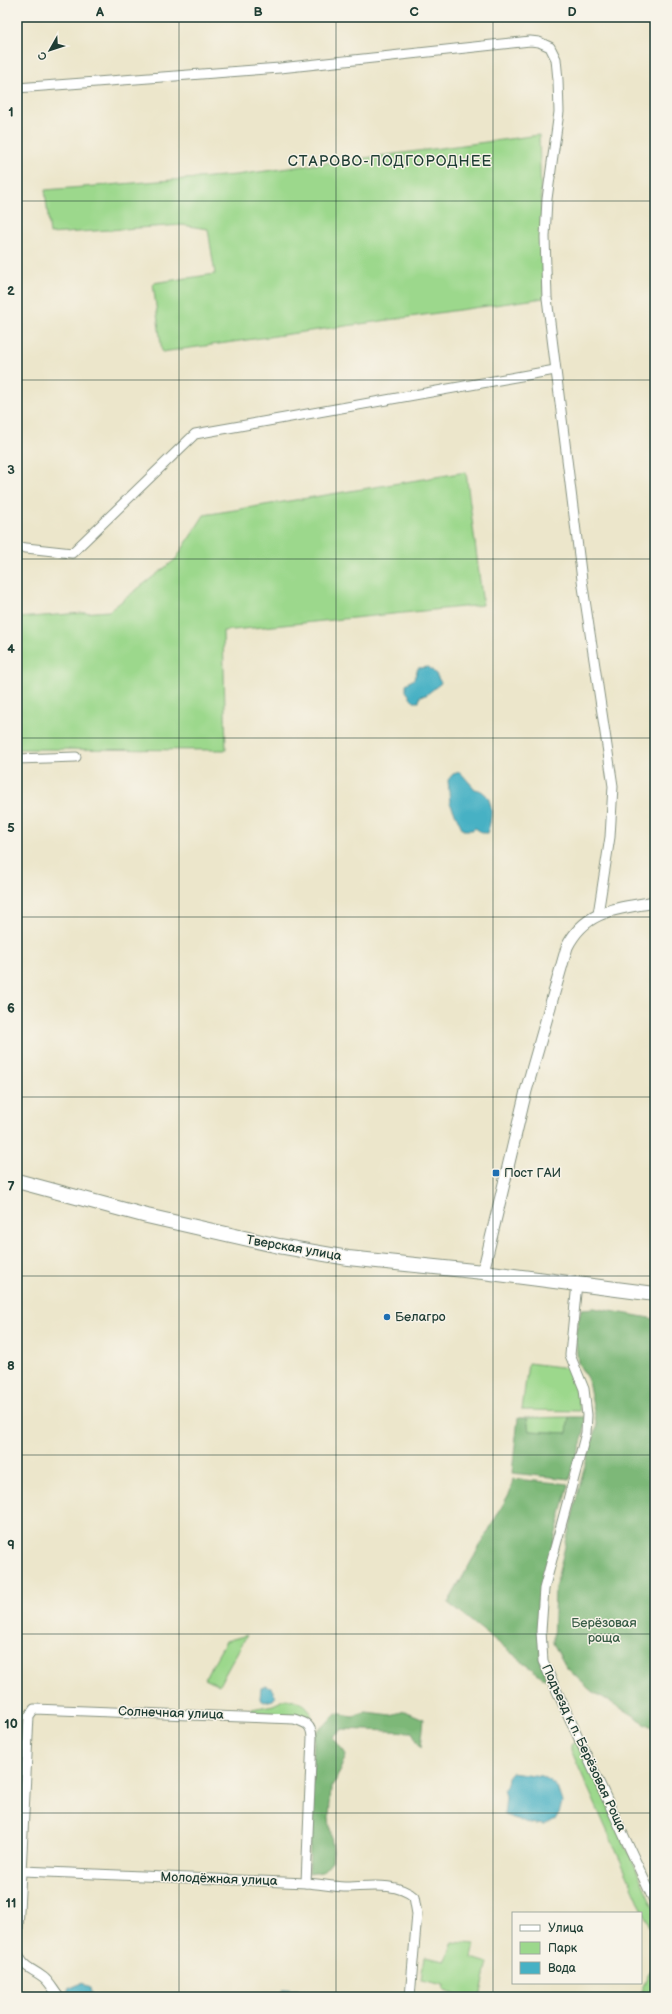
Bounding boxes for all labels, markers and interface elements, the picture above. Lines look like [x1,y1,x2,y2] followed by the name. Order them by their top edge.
[95,4,104,20] text: A
[253,4,263,20] text: B
[409,4,419,20] text: C
[567,4,577,20] text: D
[30,30,70,70] north arrow
[35,49,50,63] text: С
[8,104,14,120] text: 1
[288,152,492,171] district label: СТАРОВО-ПОДГОРОДНЕЕ
[7,283,15,299] text: 2
[7,462,15,478] text: 3
[7,641,15,657] text: 4
[7,820,15,836] text: 5
[7,1000,15,1016] text: 6
[504,1165,561,1181] place label: Пост ГАИ
[491,1168,501,1178] marker: Пост ГАИ
[7,1179,15,1195] text: 7
[245,1232,343,1264] street label: Тверская улица
[395,1309,446,1325] place label: Белагро
[382,1312,392,1322] marker: Белагро
[7,1358,15,1374] text: 8
[7,1537,15,1553] text: 9
[571,1615,637,1646] park label: Берёзовая роща
[538,1662,630,1834] street label: Подъезд к п. Берёзовая Роща
[118,1703,225,1723] street label: Солнечная улица
[4,1716,18,1732] text: 10
[160,1869,278,1889] street label: Молодёжная улица
[6,1895,16,1911] text: 11
[512,1912,642,1984] legend
[548,1921,584,1936] text: Улица
[548,1941,578,1956] text: Парк
[548,1961,576,1976] text: Вода

